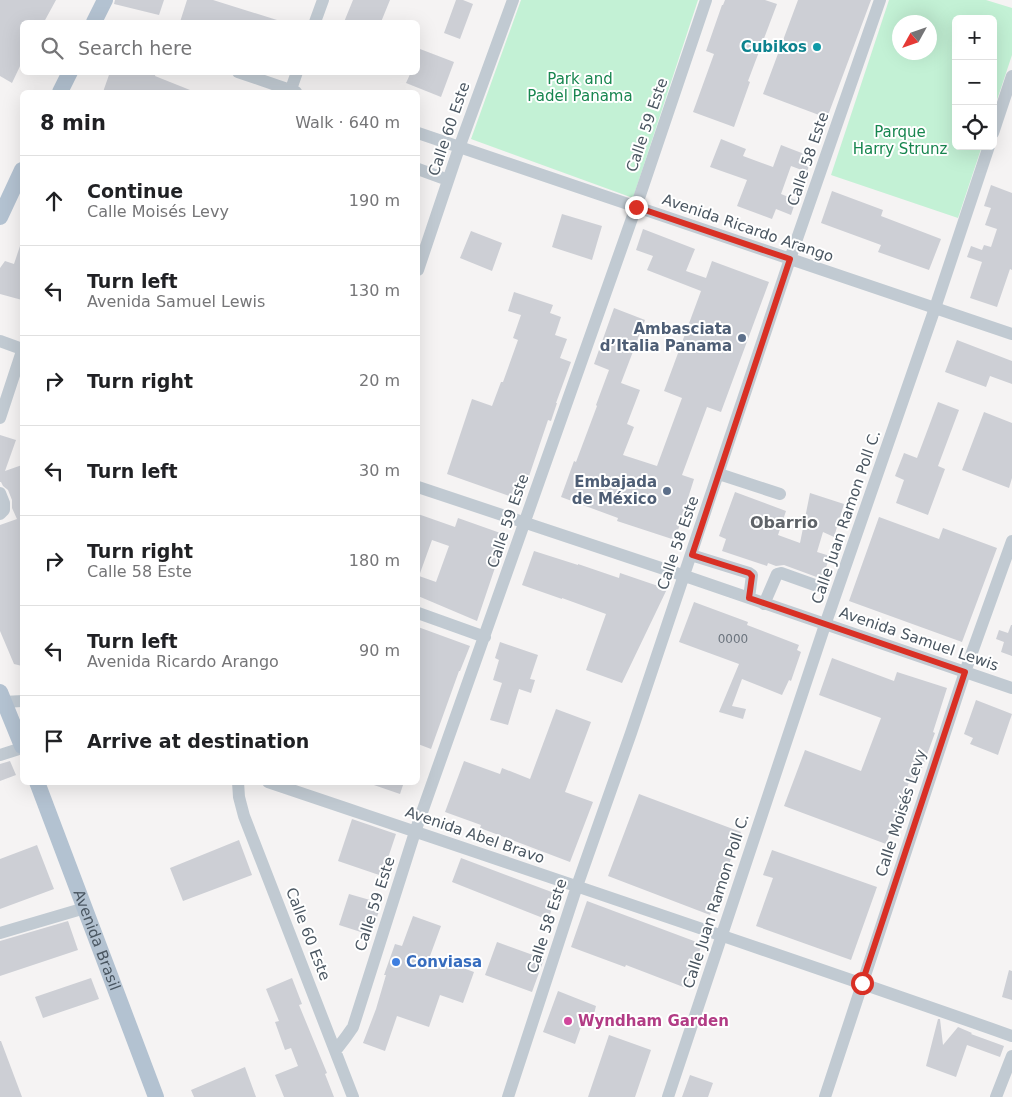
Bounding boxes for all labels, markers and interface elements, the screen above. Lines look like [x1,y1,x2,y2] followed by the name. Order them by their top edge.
[892,15,937,60] north arrow
[952,15,997,150] map controls
[952,15,997,60] button: +
[20,20,420,75] search box
[38,34,66,62] icon: search
[78,37,192,59] text: Search here
[741,38,807,56] place label: Cubikos
[811,41,823,53] marker: Cubikos
[952,60,997,105] button: −
[527,70,633,105] park label: Park and Padel Panama
[622,76,672,174] street label: Calle 59 Este
[424,80,474,178] street label: Calle 60 Este
[952,105,997,150] button: locate
[783,110,833,208] street label: Calle 58 Este
[40,111,106,135] text: 8 min
[295,113,400,132] text: Walk · 640 m
[853,123,947,158] park label: Parque Harry Strunz
[87,180,183,202] text: Continue
[40,187,68,215] icon: ahead
[660,190,836,266] street label: Avenida Ricardo Arango
[349,191,400,210] text: 190 m
[625,196,648,219] route end
[87,202,229,221] text: Calle Moisés Levy
[87,270,178,292] text: Turn left
[40,277,68,305] icon: left
[349,281,400,300] text: 130 m
[87,292,265,311] text: Avenida Samuel Lewis
[600,320,732,355] place label: Ambasciata d’Italia Panama
[736,332,748,344] marker: Ambasciata d’Italia Panama
[40,367,68,395] icon: right
[87,370,193,392] text: Turn right
[359,371,400,390] text: 20 m
[808,428,884,606] street label: Calle Juan Ramon Poll C.
[40,457,68,485] icon: left
[87,460,178,482] text: Turn left
[359,461,400,480] text: 30 m
[483,472,533,570] street label: Calle 59 Este
[572,473,657,508] place label: Embajada de México
[661,485,673,497] marker: Embajada de México
[653,494,703,592] street label: Calle 58 Este
[750,513,818,532] district label: Obarrio
[87,540,193,562] text: Turn right
[40,547,68,575] icon: right
[349,551,400,570] text: 180 m
[87,562,192,581] text: Calle 58 Este
[837,603,1001,675] street label: Avenida Samuel Lewis
[87,630,178,652] text: Turn left
[718,632,748,646] house number: 0000
[40,637,68,665] icon: left
[359,641,400,660] text: 90 m
[87,652,279,671] text: Avenida Ricardo Arango
[40,727,68,755] icon: arrive
[87,730,309,752] text: Arrive at destination
[872,747,930,879] street label: Calle Moisés Levy
[403,803,547,867] street label: Avenida Abel Bravo
[679,811,753,991] street label: Calle Juan Ramon Poll C.
[351,854,399,954] street label: Calle 59 Este
[523,876,571,976] street label: Calle 58 Este
[282,885,334,983] street label: Calle 60 Este
[69,887,124,993] street label: Avenida Brasil
[406,953,482,971] place label: Conviasa
[390,956,402,968] marker: Conviasa
[851,972,874,995] route start
[578,1012,729,1030] place label: Wyndham Garden
[562,1015,574,1027] marker: Wyndham Garden

